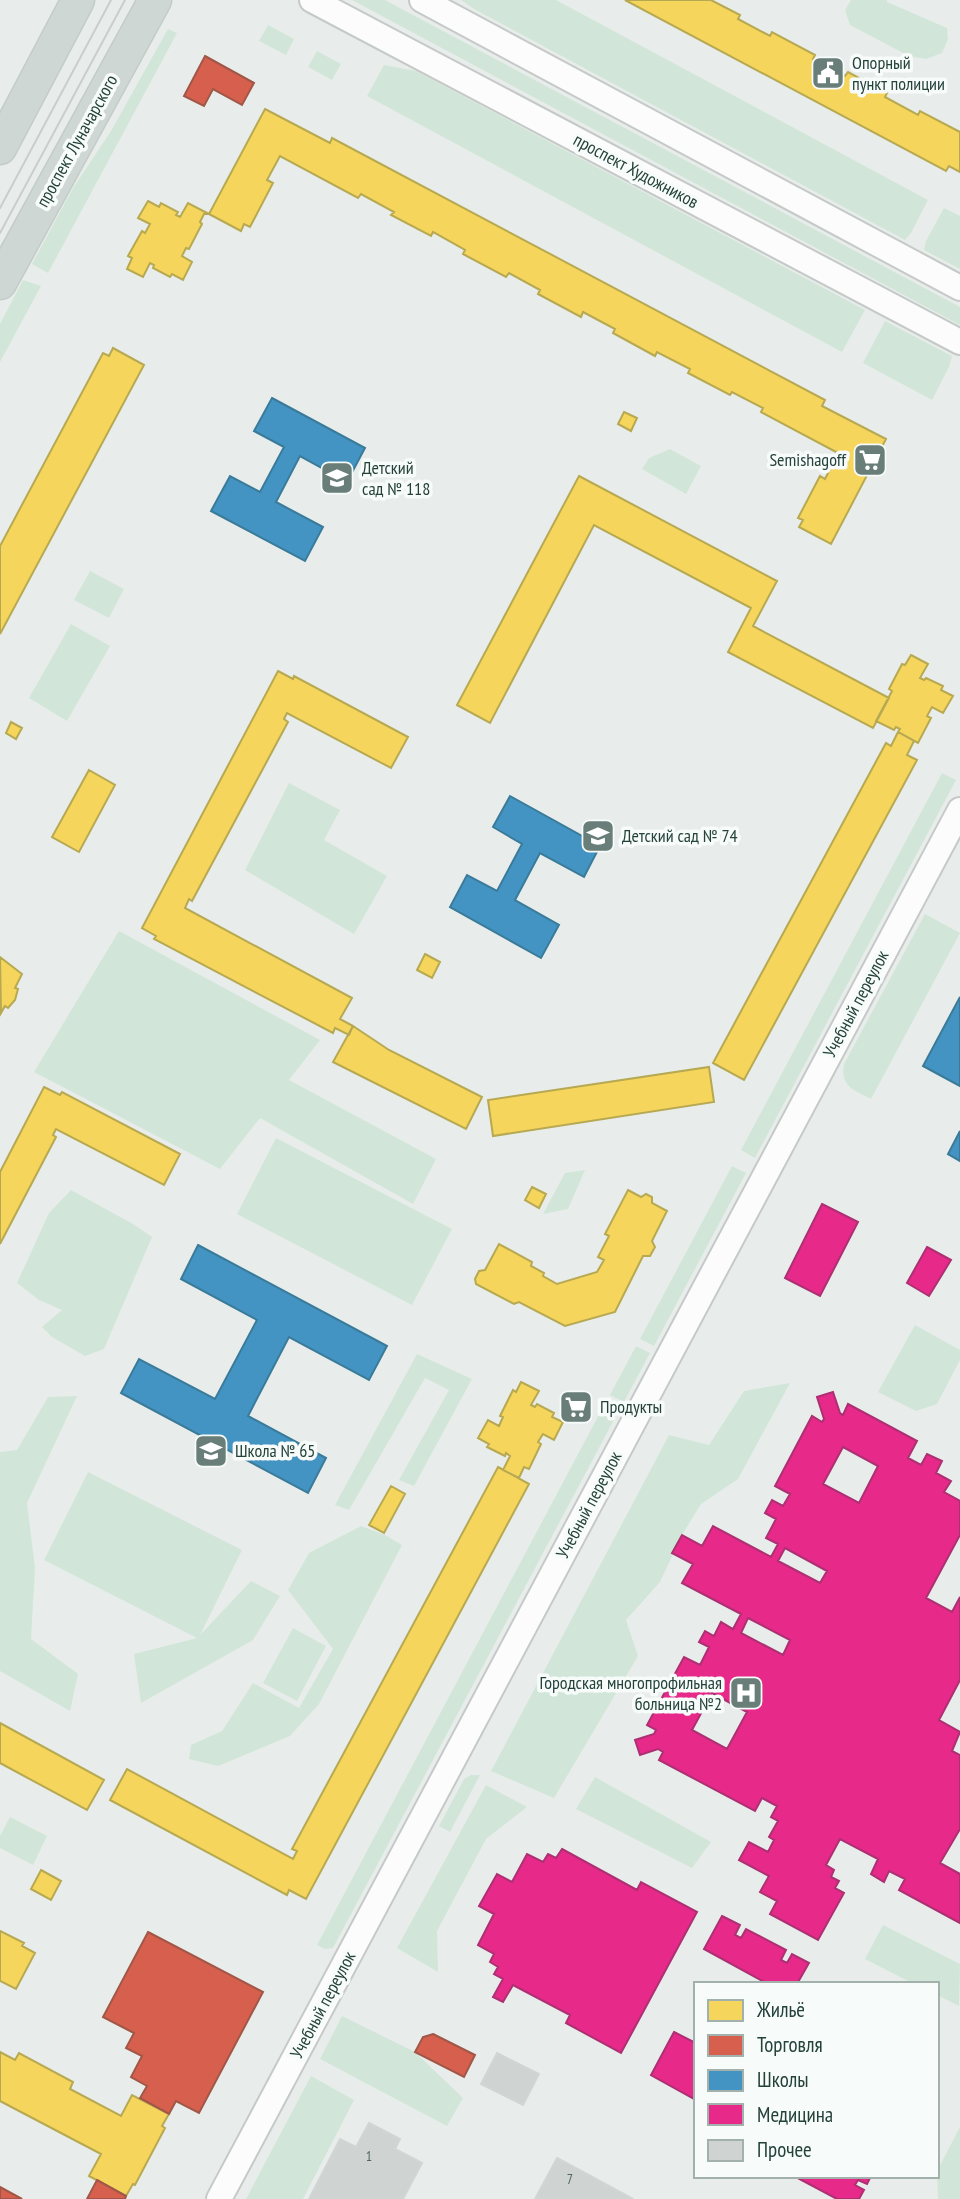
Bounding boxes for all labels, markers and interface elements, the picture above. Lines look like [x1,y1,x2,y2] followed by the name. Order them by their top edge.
[852,51,945,95] place label: Опорный пункт полиции
[809,54,847,92] public building icon: Опорный пункт полиции
[31,70,123,211] street label: проспект Луначарского
[570,128,703,213] street label: проспект Художников
[851,441,889,479] supermarket icon: Semishagoff
[769,448,847,471] place label: Semishagoff
[362,456,430,500] place label: Детский сад № 118
[318,459,356,497] school or university icon: Детский сад № 118
[579,817,617,855] school or university icon: Детский сад № 74
[622,824,738,847] place label: Детский сад № 74
[818,946,894,1061] street label: Учебный переулок
[557,1388,595,1426] supermarket icon: Продукты
[600,1395,662,1418] place label: Продукты
[192,1432,230,1470] school or university icon: Школа № 65
[235,1439,315,1462] place label: Школа № 65
[551,1447,627,1562] street label: Учебный переулок
[539,1671,722,1715] place label: Городская многопрофильная больница №2
[727,1674,765,1712] hospital icon: Городская многопрофильная больница №2
[285,1947,361,2062] street label: Учебный переулок
[694,1982,939,2178] legend
[756,1996,805,2023] text: Жильё
[757,2031,823,2058] text: Торговля
[757,2066,809,2093] text: Школы
[757,2101,833,2128] text: Медицина
[757,2136,812,2163] text: Прочее
[366,2147,372,2165] house number: 1
[567,2170,573,2188] house number: 7

